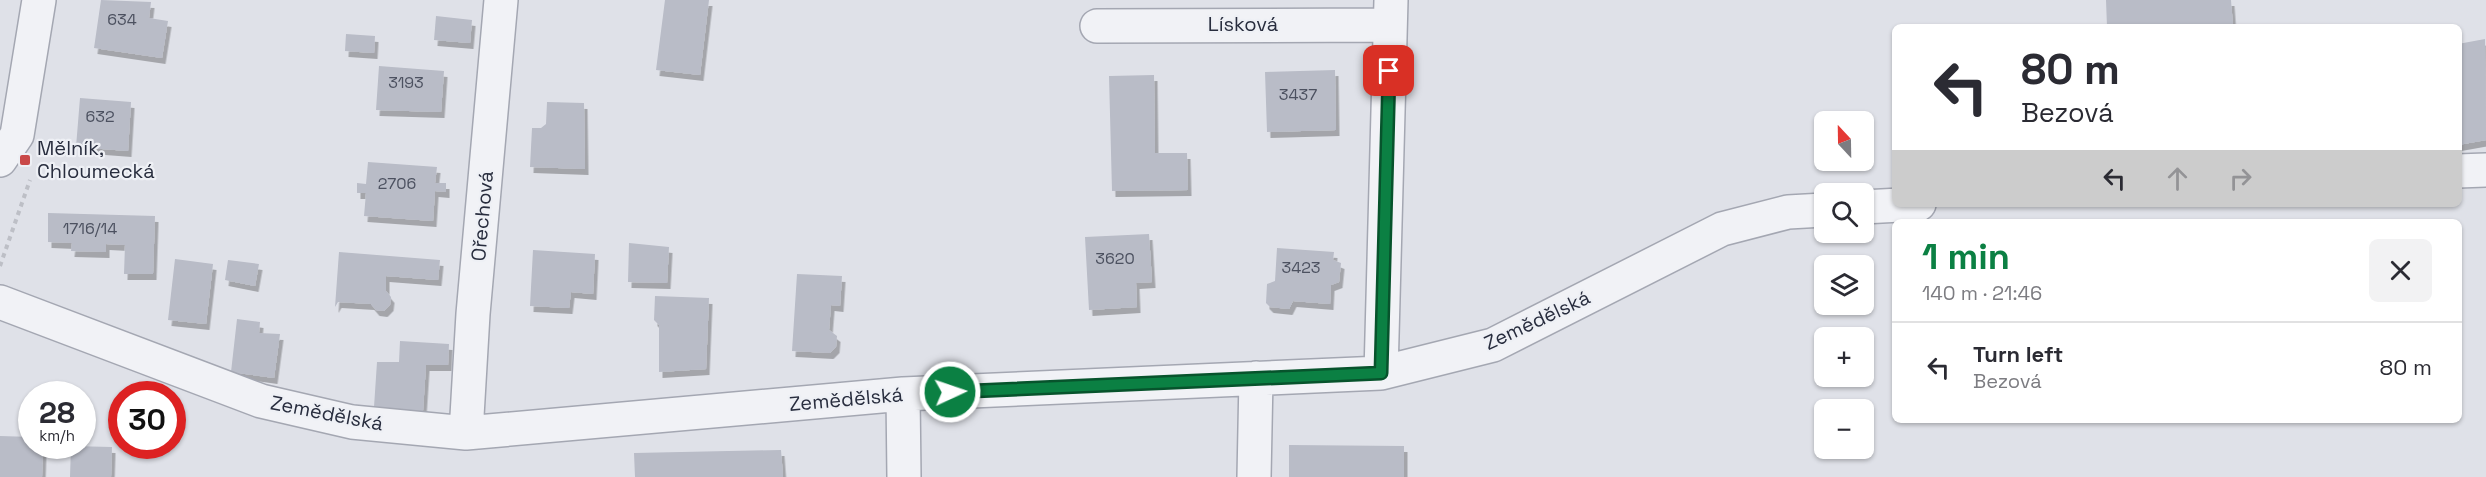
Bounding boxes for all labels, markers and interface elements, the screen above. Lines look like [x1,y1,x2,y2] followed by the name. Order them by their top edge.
[107,9,137,30] house number: 634
[1208,11,1278,37] street label: Lísková
[2021,43,2120,96] text: 80 m
[1363,45,1414,96] pin
[1922,48,2000,126] icon: left
[1372,54,1405,87] icon: arrive
[388,72,424,93] house number: 3193
[1279,84,1317,105] house number: 3437
[2021,95,2114,130] text: Bezová
[85,106,115,127] house number: 632
[1814,111,1874,171] north arrow
[1814,111,1874,459] map controls
[37,135,155,184] place label: Mělník, Chloumecká
[18,153,32,167] marker: Mělník, Chloumecká
[2098,162,2131,195] icon: left
[2161,162,2194,195] icon: ahead
[2224,162,2257,195] icon: right
[465,170,499,262] street label: Ořechová
[378,173,416,194] house number: 2706
[1814,183,1874,243] button: search
[63,218,117,239] house number: 1716/14
[1922,234,2010,280] text: 1 min
[2369,239,2432,302] button: close
[1095,248,1135,269] house number: 3620
[1814,255,1874,315] button: layers
[1282,257,1320,278] house number: 3423
[1922,280,2042,306] text: 140 m · 21:46
[1480,284,1594,356] street label: Zemědělská
[1814,327,1874,387] button: +
[1973,340,2063,368] text: Turn left
[1922,351,1955,384] icon: left
[2380,353,2432,381] text: 80 m
[918,360,982,424] position arrow
[1973,368,2042,394] text: Bezová
[108,381,186,459] speed limit sign: 30
[788,381,904,417] street label: Zemědělská
[268,389,386,437] street label: Zemědělská
[39,393,75,432] text: 28
[1814,399,1874,459] button: −
[39,426,75,445] text: km/h

